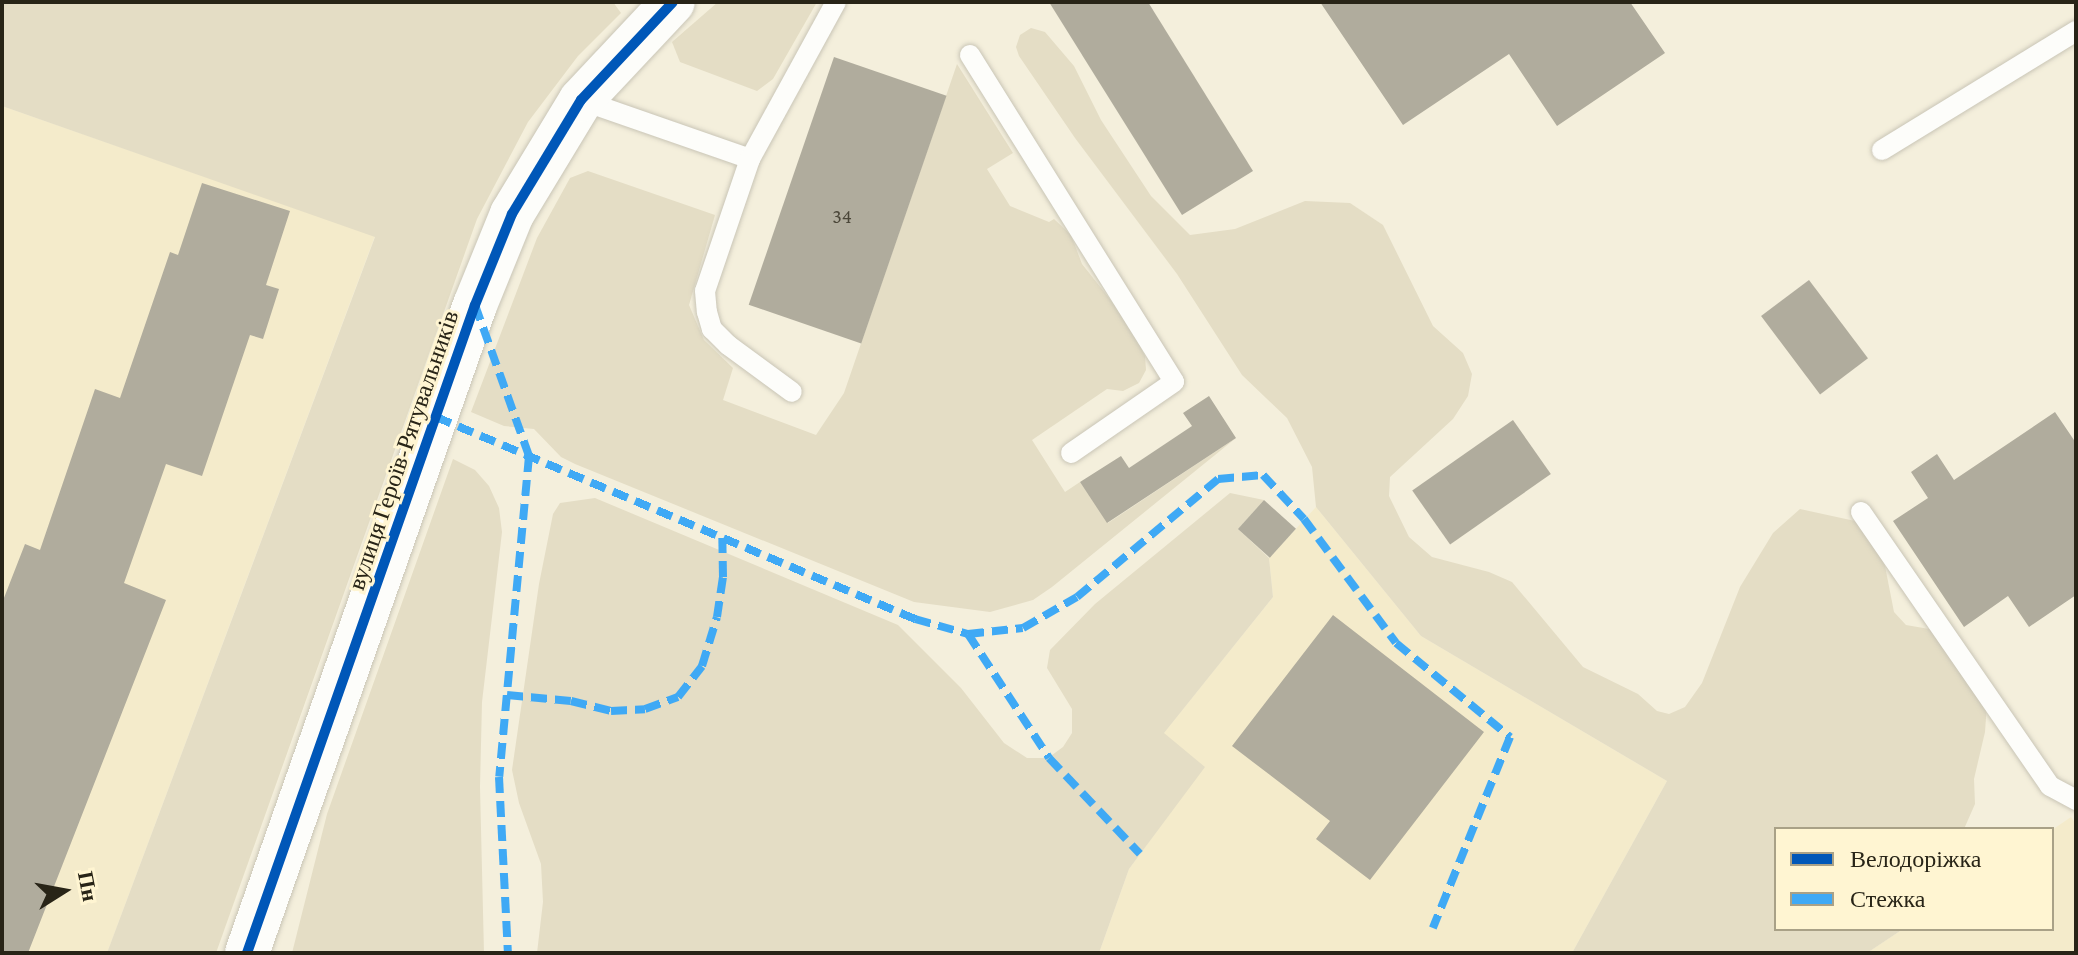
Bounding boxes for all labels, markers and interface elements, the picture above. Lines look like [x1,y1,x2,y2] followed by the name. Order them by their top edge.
[832,204,852,228] house number: 34
[342,306,464,594] street label: вулиця Героїв-Рятувальників
[1774,827,2054,931] legend
[1850,845,1981,872] text: Велодоріжка
[24,851,104,931] north arrow
[73,869,103,903] text: Пн
[1850,885,1925,912] text: Стежка

